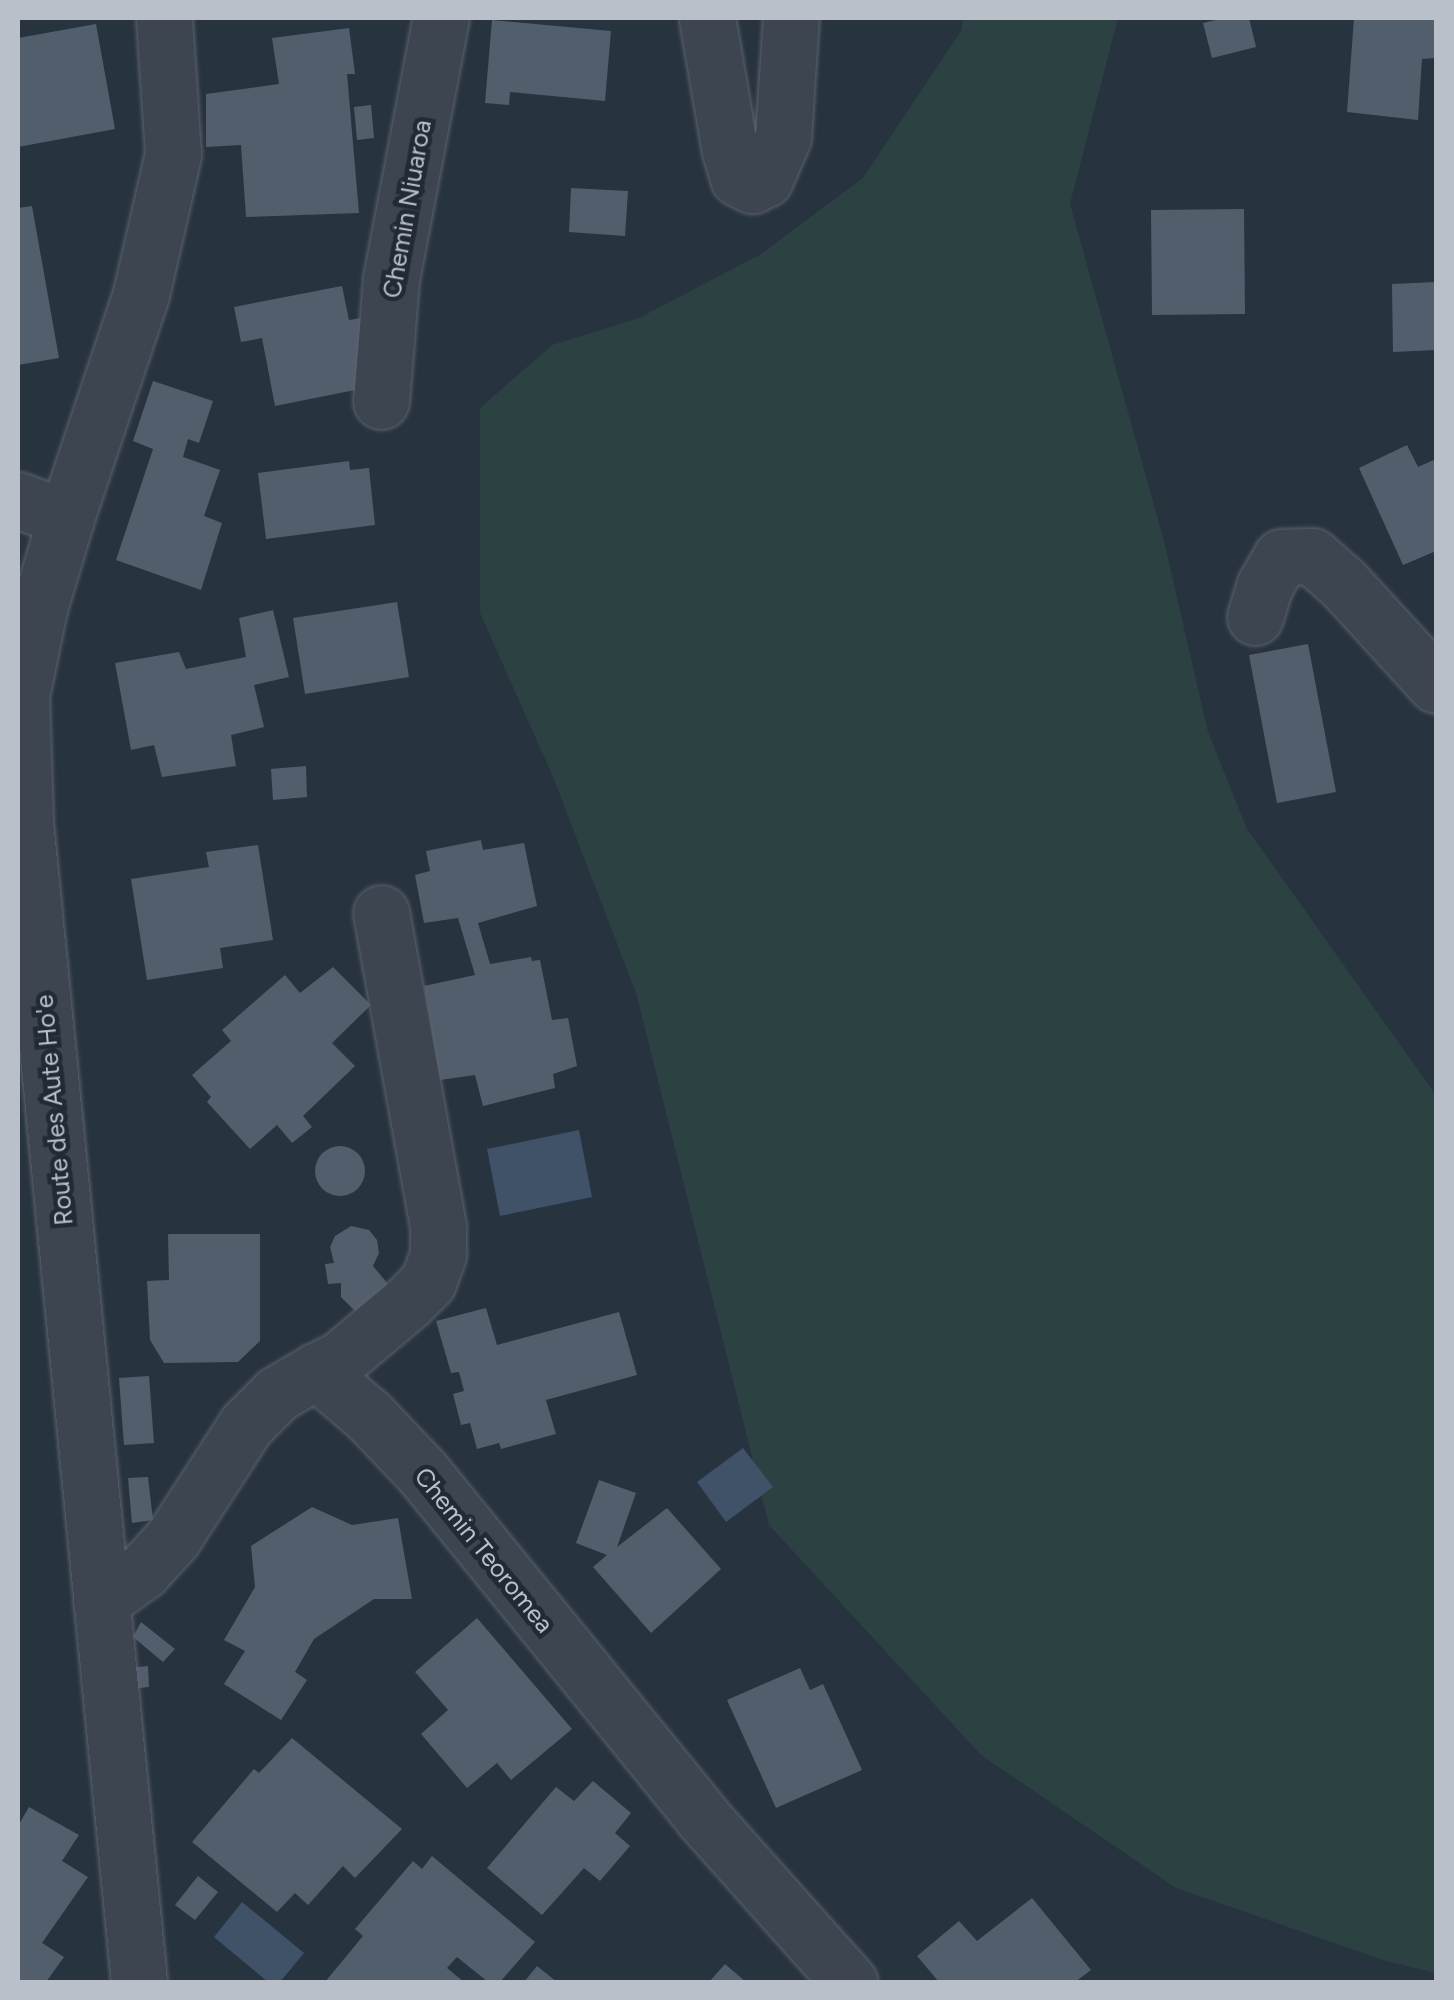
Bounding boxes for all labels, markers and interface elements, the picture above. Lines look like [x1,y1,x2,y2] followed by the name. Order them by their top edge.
[377,118,437,300] street label: Chemin Niuaroa
[29,993,79,1227] street label: Route des Aute Ho'e
[408,1461,560,1639] street label: Chemin Teoromea

